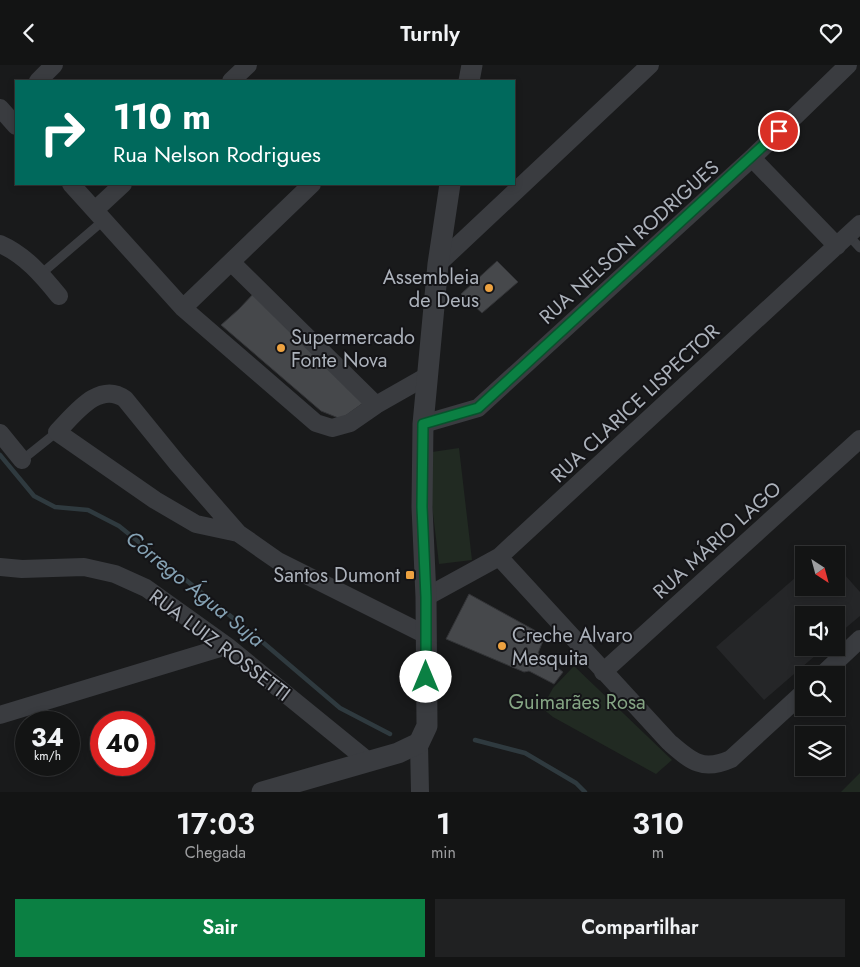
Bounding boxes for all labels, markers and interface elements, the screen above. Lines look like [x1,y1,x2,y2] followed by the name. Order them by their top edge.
[400,17,460,49] text: Turnly
[15,19,43,47] icon: back
[817,19,845,47] icon: heart
[113,92,211,142] text: 110 m
[30,100,95,165] icon: right
[758,110,800,152] pin
[765,117,793,145] icon: arrive
[113,138,321,170] text: Rua Nelson Rodrigues
[533,154,726,331] street label: RUA NELSON RODRIGUES
[383,263,479,315] place label: Assembleia de Deus
[483,282,495,294] marker: Assembleia de Deus
[544,317,726,489] street label: RUA CLARICE LISPECTOR
[291,323,415,375] place label: Supermercado Fonte Nova
[275,342,287,354] marker: Supermercado Fonte Nova
[647,475,788,606] street label: RUA MÁRIO LAGO
[119,524,271,655] water label: Córrego Água Suja
[795,546,845,596] north arrow
[795,546,845,776] map controls
[273,561,400,590] place label: Santos Dumont
[404,569,416,581] marker: Santos Dumont
[143,583,296,708] street label: RUA LUIZ ROSSETTI
[795,606,845,656] button: sound
[512,621,633,673] place label: Creche Alvaro Mesquita
[496,640,508,652] marker: Creche Alvaro Mesquita
[399,650,451,702] position arrow
[795,666,845,716] button: search
[508,688,646,717] park label: Guimarães Rosa
[90,711,155,776] speed limit sign: 40
[31,719,64,755] text: 34
[795,726,845,776] button: layers
[34,747,61,765] text: km/h
[176,802,255,845] text: 17:03
[436,802,451,845] text: 1
[632,802,684,845] text: 310
[185,841,246,864] text: Chegada
[431,841,456,864] text: min
[652,841,664,864] text: m
[15,899,425,957] button: Sair
[435,899,845,957] button: Compartilhar

